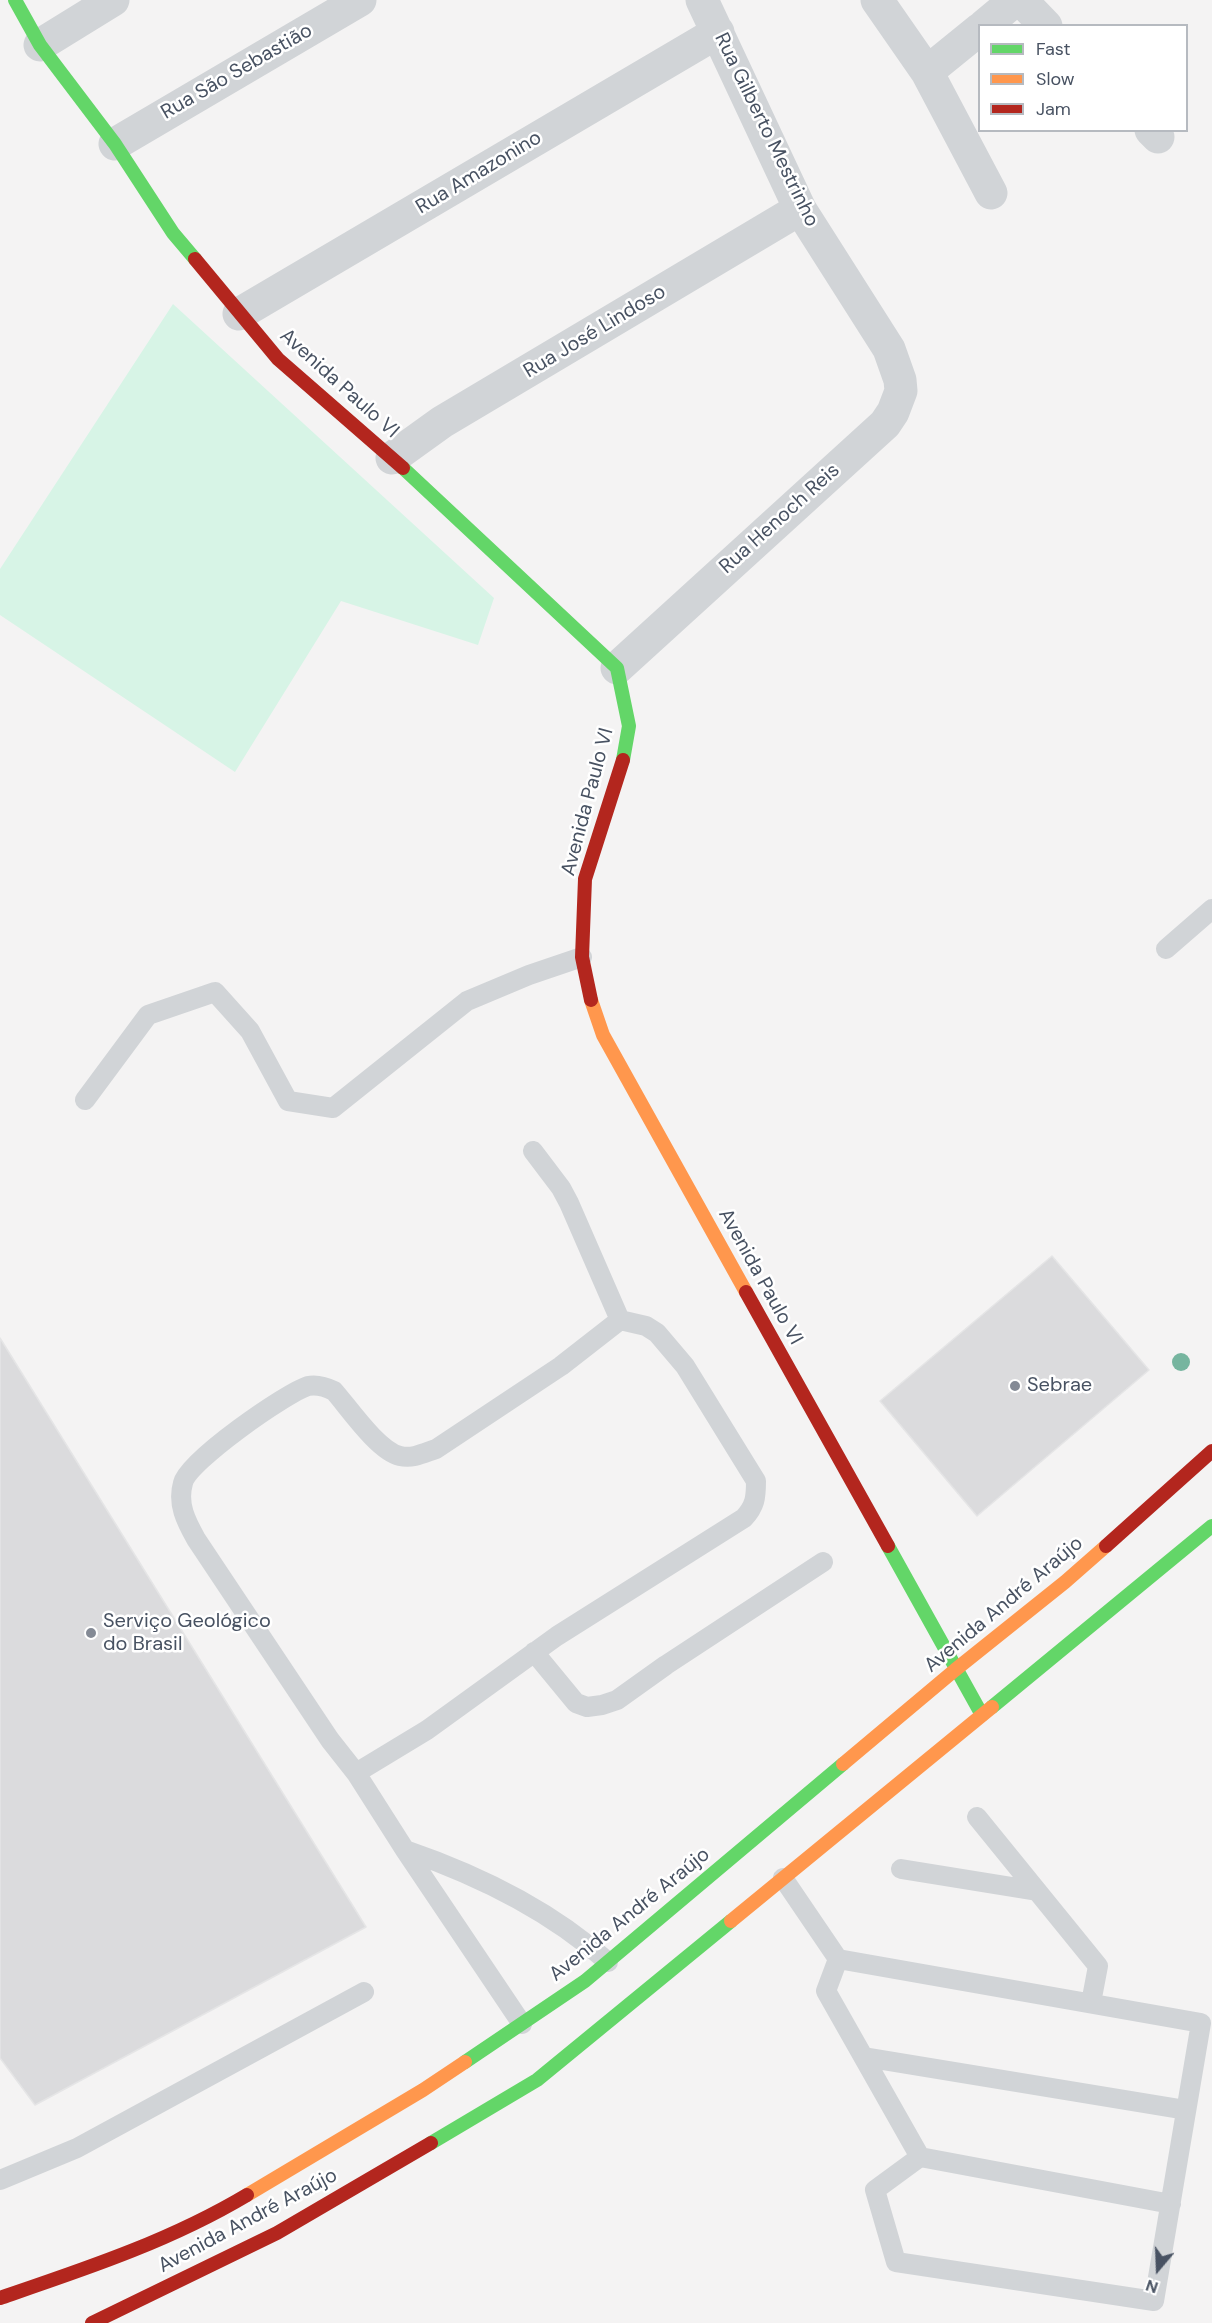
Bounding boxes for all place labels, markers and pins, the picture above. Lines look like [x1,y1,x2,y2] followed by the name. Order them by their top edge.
[1027,1374,1092,1398] place label: Sebrae
[1008,1379,1022,1393] marker: Sebrae
[103,1610,271,1657] place label: Serviço Geológico do Brasil
[84,1626,98,1640] marker: Serviço Geológico do Brasil

